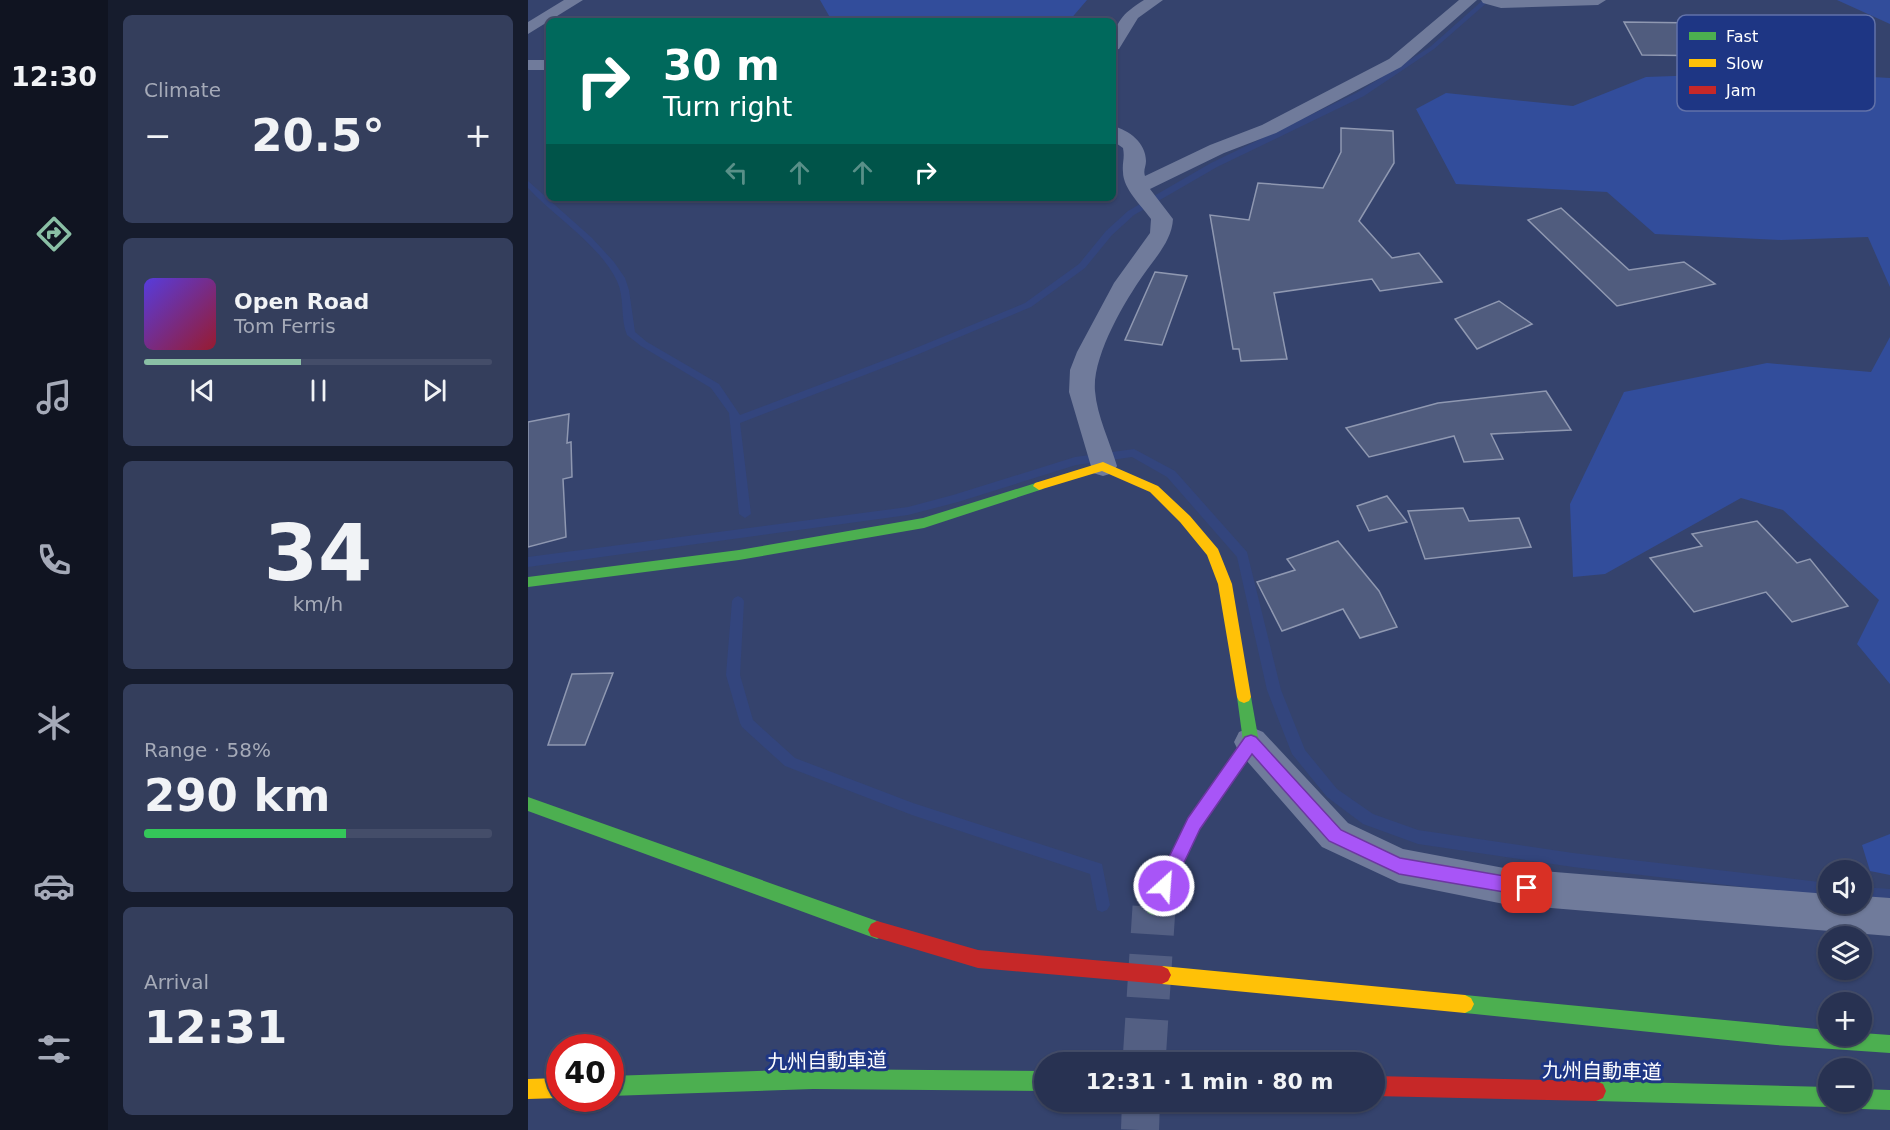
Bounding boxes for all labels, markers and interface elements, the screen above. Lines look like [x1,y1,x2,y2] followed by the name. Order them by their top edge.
[1677,15,1875,111] legend
[1726,27,1758,46] text: Fast
[663,41,780,90] text: 30 m
[564,42,642,120] icon: right
[1726,54,1763,73] text: Slow
[11,61,97,92] text: 12:30
[144,78,221,102] text: Climate
[1725,81,1756,100] text: Jam
[663,91,792,122] text: Turn right
[251,109,385,162] text: 20.5°
[144,116,172,155] text: −
[464,116,492,155] text: +
[720,156,753,189] icon: left
[783,156,816,189] icon: ahead
[846,156,879,189] icon: ahead
[909,156,942,189] icon: right
[33,213,75,255] icon: directions
[234,289,369,314] text: Open Road
[234,314,336,338] text: Tom Ferris
[186,374,219,407] icon: previous
[302,374,335,407] icon: pause
[418,374,451,407] icon: next
[33,376,75,418] icon: music
[264,508,372,598] text: 34
[33,539,75,581] icon: phone
[293,592,343,616] text: km/h
[33,702,75,744] icon: climate
[144,738,271,762] text: Range · 58%
[144,769,330,822] text: 290 km
[1132,854,1196,918] position arrow
[1818,860,1872,1112] map controls
[1818,860,1872,914] button: sound
[1501,862,1552,913] pin
[33,865,75,907] icon: car
[1510,871,1543,904] icon: arrive
[1818,926,1872,980] button: layers
[144,970,209,994] text: Arrival
[1818,992,1872,1046] button: +
[144,1001,287,1054] text: 12:31
[33,1028,75,1070] icon: filters
[546,1034,624,1112] speed limit sign: 40
[767,1048,887,1074] street label: 九州自動車道
[1542,1058,1662,1084] street label: 九州自動車道
[1818,1058,1872,1112] button: −
[1086,1069,1333,1094] text: 12:31 · 1 min · 80 m

